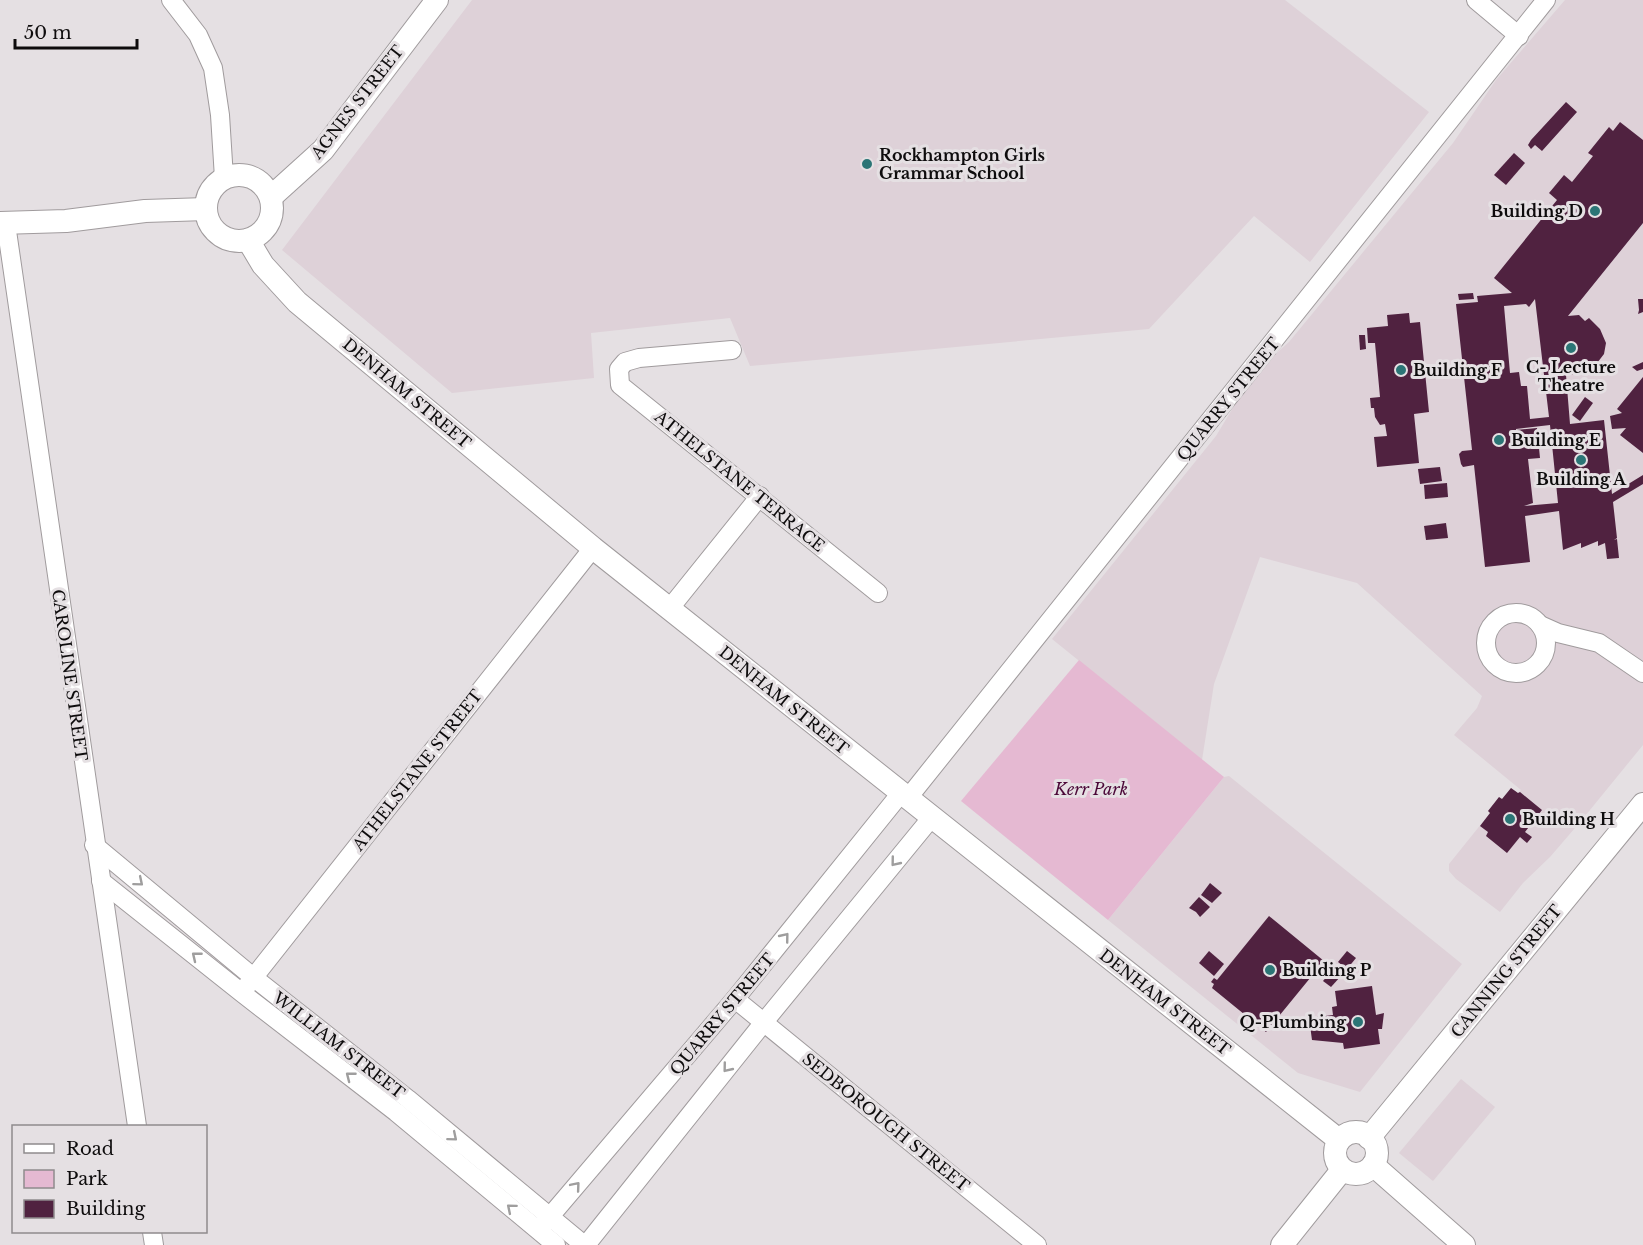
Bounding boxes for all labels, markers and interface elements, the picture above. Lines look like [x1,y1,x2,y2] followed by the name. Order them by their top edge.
[15,12,136,50] scale bar
[24,22,72,44] text: 50 m
[306,41,408,164] street label: AGNES STREET
[879,145,1045,183] place label: Rockhampton Girls Grammar School
[860,157,874,171] marker: Rockhampton Girls Grammar School
[1490,201,1583,221] place label: Building D
[1588,204,1602,218] marker: Building D
[1172,333,1284,465] street label: QUARRY STREET
[339,334,475,452] street label: DENHAM STREET
[1564,341,1578,355] marker: C- Lecture Theatre
[1526,357,1616,395] place label: C- Lecture Theatre
[1413,360,1502,380] place label: Building F
[1394,363,1408,377] marker: Building F
[650,406,829,556] street label: ATHELSTANE TERRACE
[1511,430,1601,450] place label: Building E
[1492,433,1506,447] marker: Building E
[1574,453,1588,467] marker: Building A
[1536,469,1627,489] place label: Building A
[48,588,92,762] street label: CAROLINE STREET
[715,642,853,758] street label: DENHAM STREET
[347,685,486,855] street label: ATHELSTANE STREET
[1053,779,1128,799] park label: Kerr Park
[1522,809,1615,829] place label: Building H
[1503,812,1517,826] marker: Building H
[891,855,902,866] one-way arrow
[133,875,144,886] one-way arrow
[1446,901,1566,1041] street label: CANNING STREET
[778,933,789,944] one-way arrow
[1095,945,1235,1060] street label: DENHAM STREET
[665,949,779,1079] street label: QUARRY STREET
[192,953,203,964] one-way arrow
[1282,960,1372,980] place label: Building P
[1263,963,1277,977] marker: Building P
[268,987,409,1103] street label: WILLIAM STREET
[1240,1012,1347,1032] place label: Q-Plumbing
[1351,1015,1365,1029] marker: Q-Plumbing
[798,1048,974,1196] street label: SEDBOROUGH STREET
[724,1061,735,1072] one-way arrow
[346,1072,357,1083] one-way arrow
[12,1125,207,1233] legend
[446,1129,457,1140] one-way arrow
[66,1138,114,1160] text: Road
[66,1168,108,1190] text: Park
[569,1182,580,1193] one-way arrow
[66,1198,145,1220] text: Building
[507,1204,518,1215] one-way arrow

